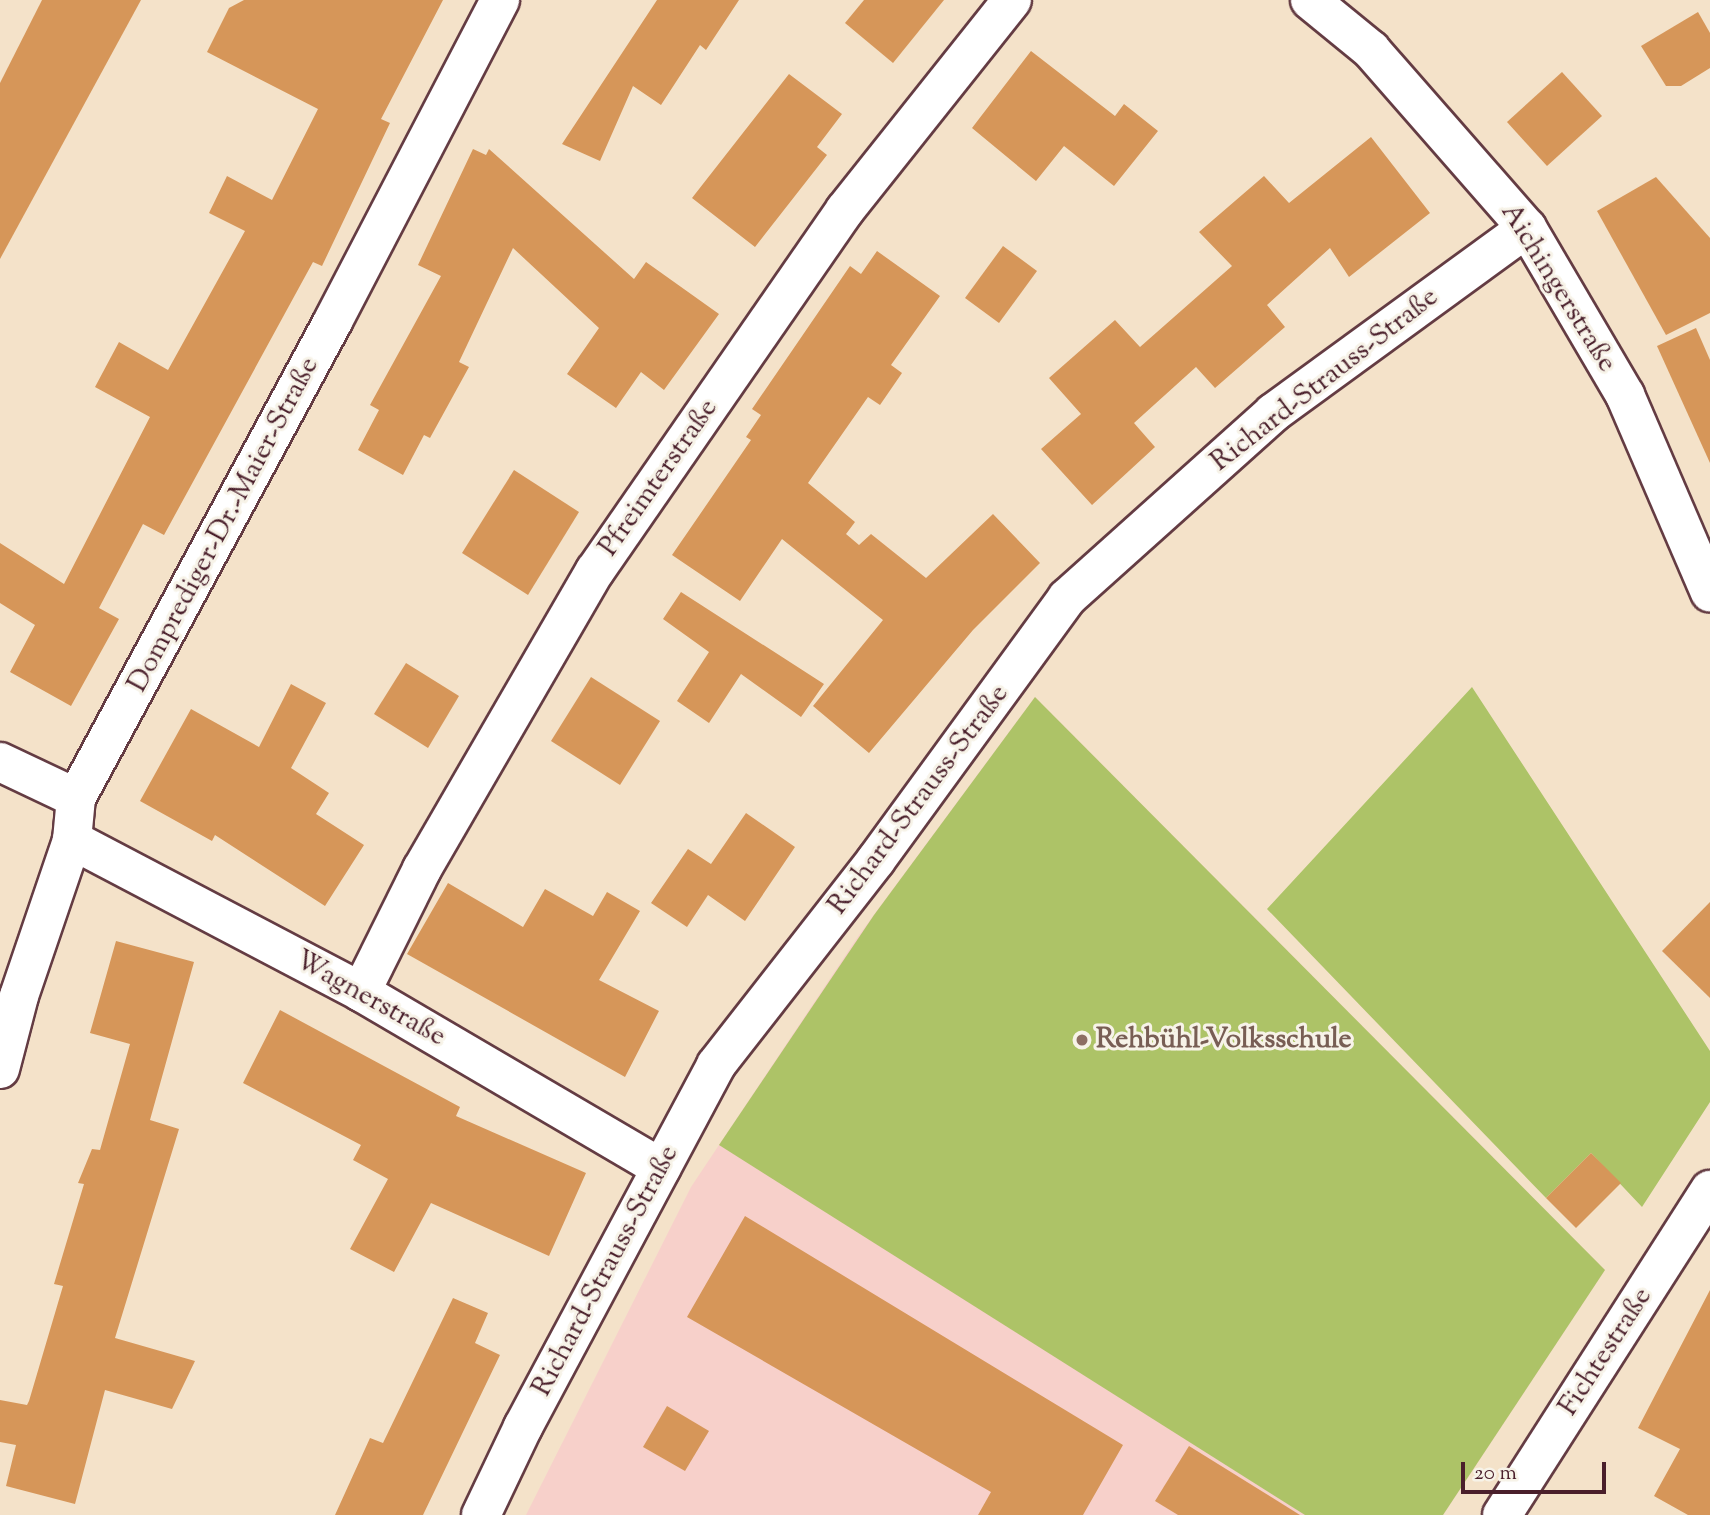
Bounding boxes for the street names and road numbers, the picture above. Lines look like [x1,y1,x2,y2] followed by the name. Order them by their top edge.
[1493,197,1623,379] street label: Aichingerstraße
[1205,281,1445,479] street label: Richard-Strauss-Straße
[121,352,327,698] street label: Domprediger-Dr.-Maier-Straße
[592,393,726,563] street label: Pfreimterstraße
[822,678,1016,922] street label: Richard-Strauss-Straße
[289,944,451,1054] street label: Wagnerstraße
[526,1140,686,1402] street label: Richard-Strauss-Straße
[1552,1282,1660,1422] street label: Fichtestraße

